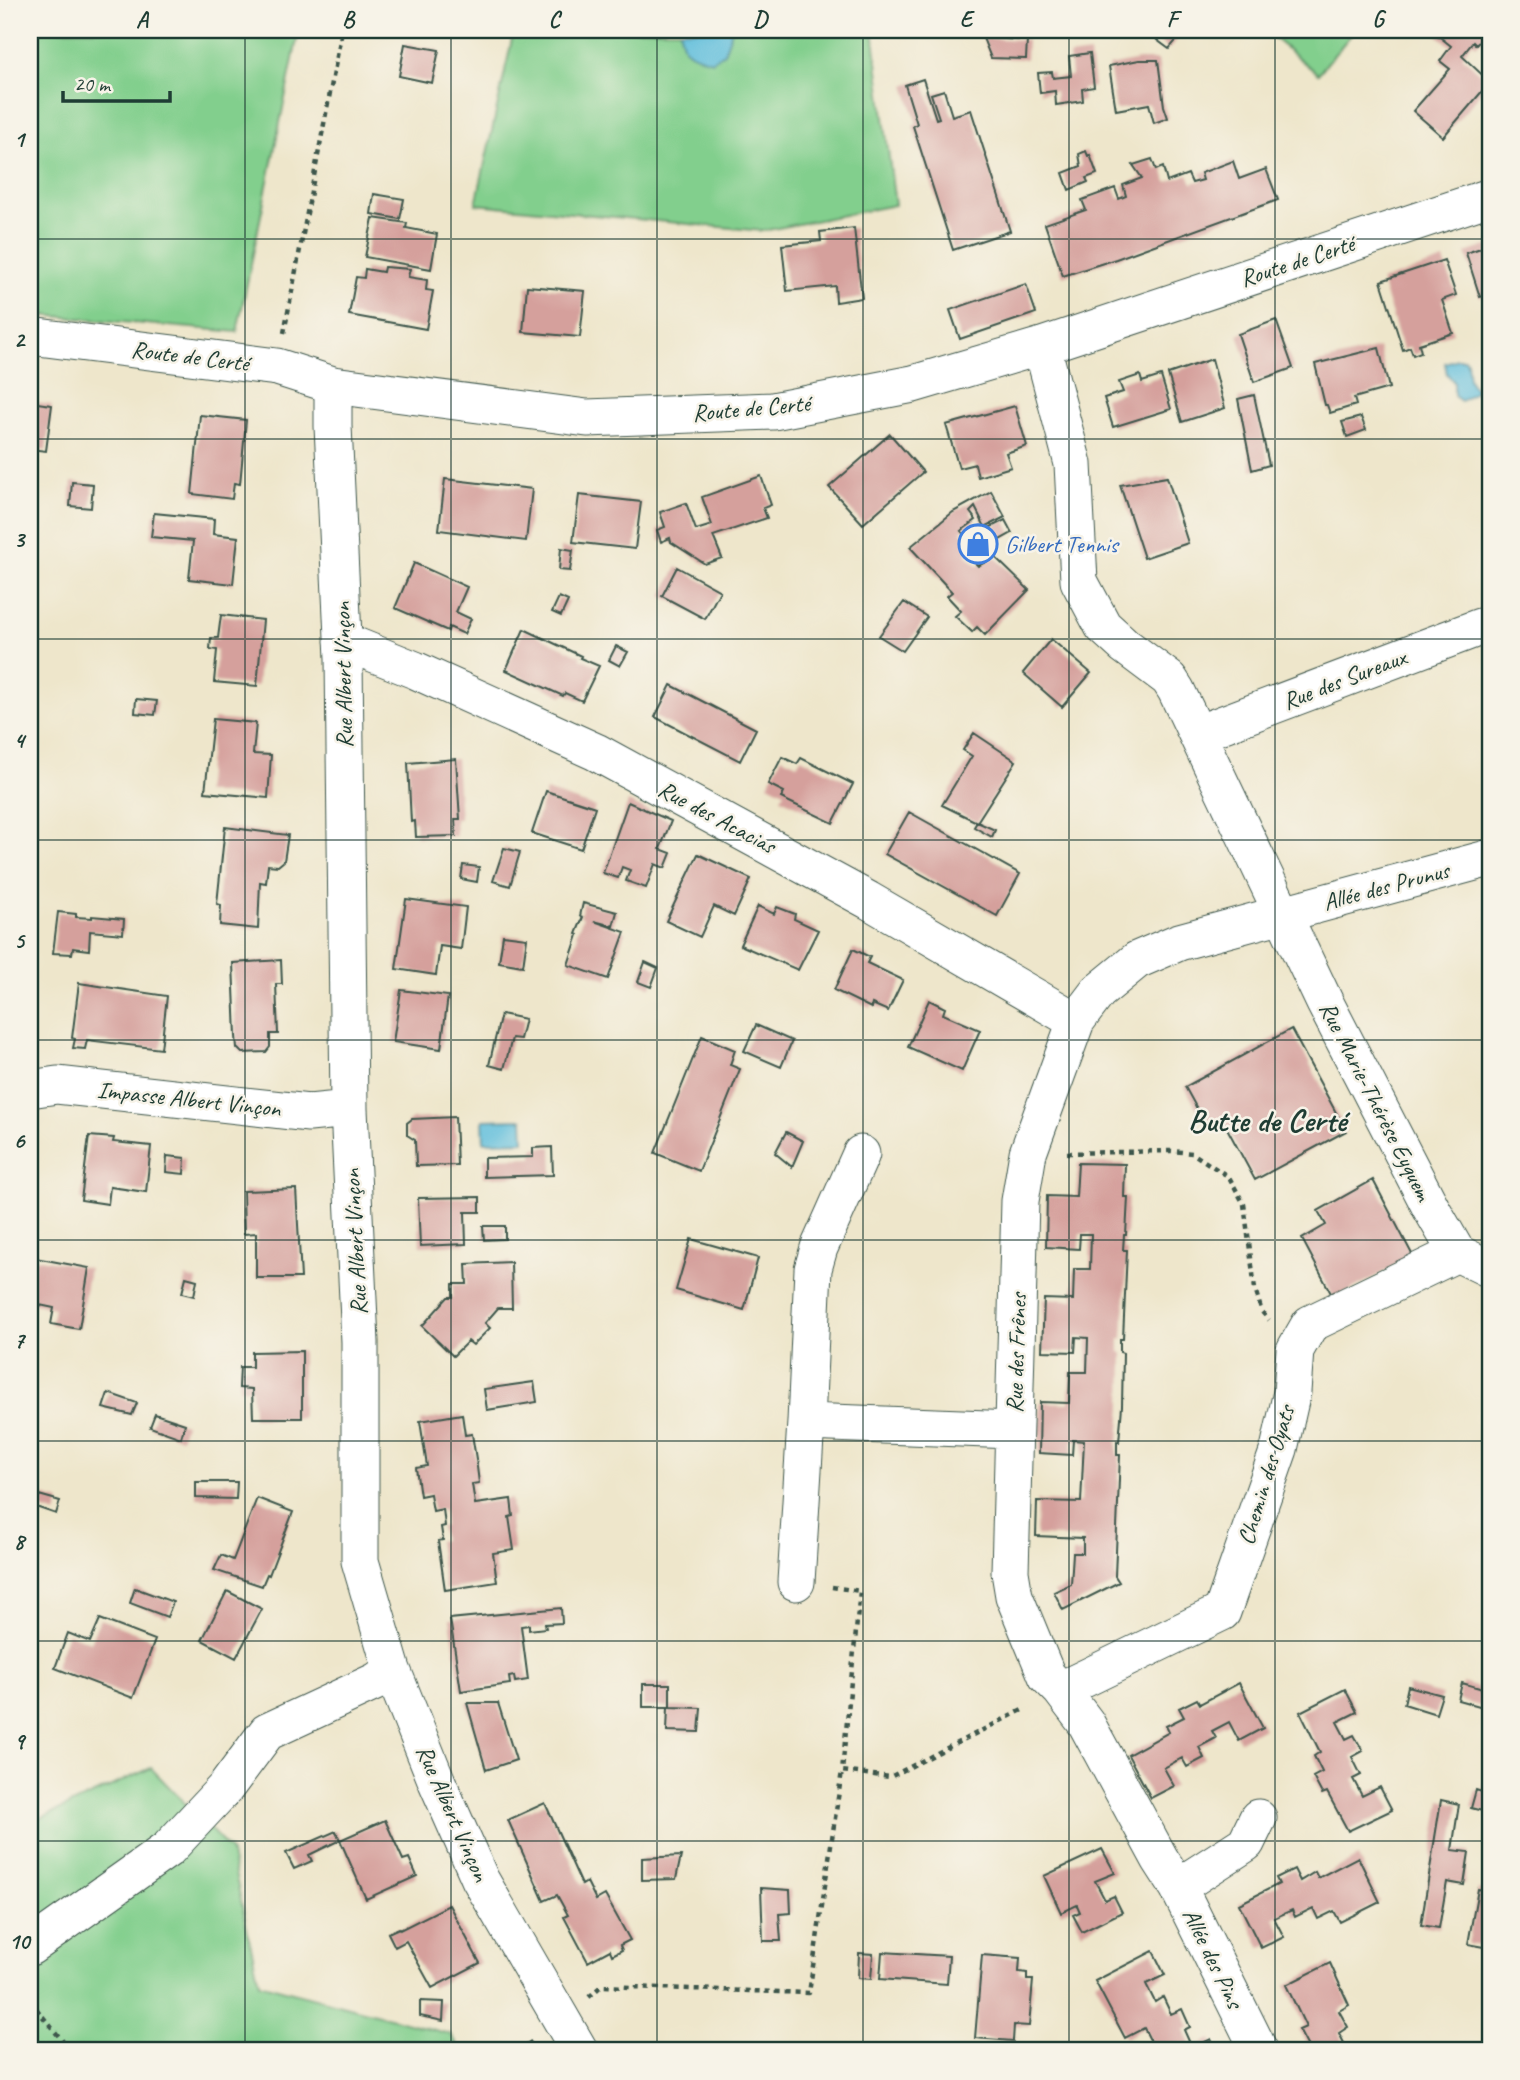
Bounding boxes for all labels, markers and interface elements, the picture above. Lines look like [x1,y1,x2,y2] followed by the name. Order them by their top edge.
[136,5,150,34] text: A
[342,5,356,34] text: B
[549,5,563,34] text: C
[753,5,769,34] text: D
[960,5,976,34] text: E
[1167,5,1183,34] text: F
[1372,5,1387,34] text: G
[63,60,170,104] scale bar
[74,71,112,97] text: 20 m
[14,125,27,154] text: 1
[1236,227,1362,294] street label: Route de Certé
[14,325,27,354] text: 2
[130,334,255,379] street label: Route de Certé
[691,388,815,428] street label: Route de Certé
[957,523,999,565] shop icon: Gilbert Tennis
[14,525,27,554] text: 3
[1005,529,1121,559] place label: Gilbert Tennis
[327,600,359,748] street label: Rue Albert Vinçon
[1278,641,1412,716] street label: Rue des Sureaux
[14,726,27,755] text: 4
[653,774,782,861] street label: Rue des Acacias
[1320,854,1454,917] street label: Allée des Prunus
[14,926,26,955] text: 5
[1313,996,1440,1208] street label: Rue Marie-Thérèse Eyquem
[96,1074,283,1124] street label: Impasse Albert Vinçon
[1188,1100,1351,1141] district label: Butte de Certé
[14,1126,27,1155] text: 6
[336,1167,374,1316] street label: Rue Albert Vinçon
[999,1291,1033,1413] street label: Rue des Frênes
[14,1326,27,1355] text: 7
[1231,1400,1302,1548] street label: Chemin des Oyats
[14,1527,27,1556] text: 8
[14,1727,27,1756] text: 9
[410,1740,497,1887] street label: Rue Albert Vinçon
[1176,1903,1251,2015] street label: Allée des Pins
[9,1927,32,1956] text: 10

